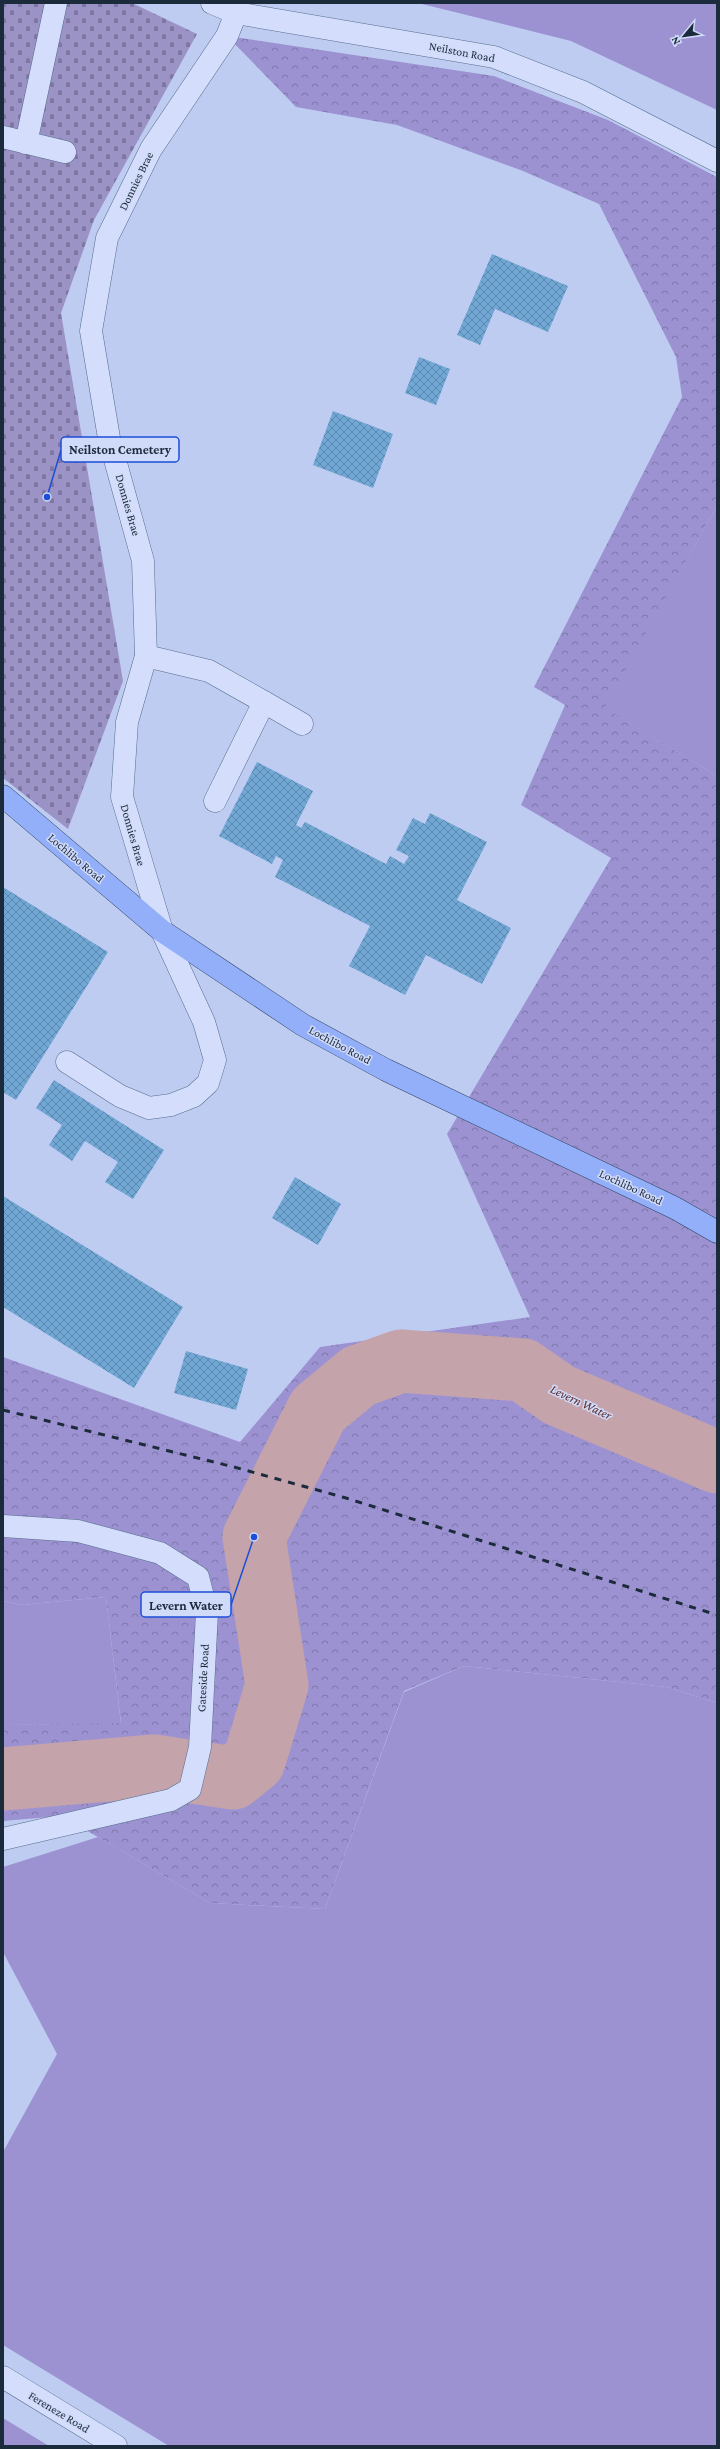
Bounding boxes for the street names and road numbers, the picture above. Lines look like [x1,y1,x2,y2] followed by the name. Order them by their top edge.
[428,39,497,65] street label: Neilston Road
[116,149,156,213] street label: Donnies Brae
[113,472,143,538] street label: Donnies Brae
[118,802,148,868] street label: Donnies Brae
[45,831,107,886] street label: Lochlibo Road
[307,1023,374,1068] street label: Lochlibo Road
[597,1166,666,1208] street label: Lochlibo Road
[194,1643,212,1712] street label: Gateside Road
[26,2388,93,2436] street label: Fereneze Road

